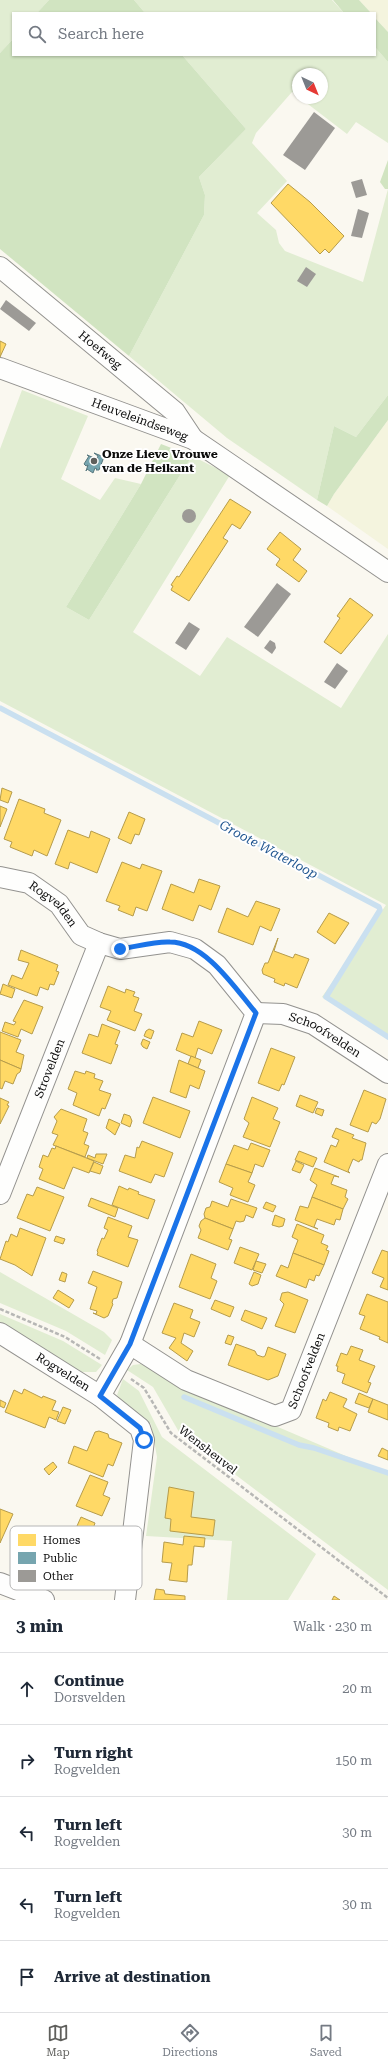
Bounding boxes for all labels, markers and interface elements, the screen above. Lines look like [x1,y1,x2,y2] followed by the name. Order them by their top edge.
[12,12,376,56] search box
[26,23,48,45] icon: search
[58,25,144,43] text: Search here
[292,68,328,104] north arrow
[76,328,125,372] street label: Hoefweg
[90,395,190,444] street label: Heuveleindseweg
[102,447,218,475] place label: Onze Lieve Vrouwe van de Heikant
[89,456,99,466] marker: Onze Lieve Vrouwe van de Heikant
[217,817,320,882] water label: Groote Waterloop
[26,878,80,930] street label: Rogvelden
[111,940,129,958] route end
[287,1009,364,1060] street label: Schoofvelden
[31,1036,68,1100] street label: Strovelden
[285,1330,328,1411] street label: Schoofvelden
[33,1350,93,1394] street label: Rogvelden
[176,1423,240,1477] street label: Wensheuvel
[135,1431,153,1449] route start
[10,1526,142,1590] legend
[43,1534,80,1547] text: Homes
[43,1552,77,1565] text: Public
[43,1570,74,1583] text: Other
[16,1616,63,1636] text: 3 min
[293,1619,372,1634] text: Walk · 230 m
[54,1672,124,1690] text: Continue
[16,1678,38,1700] icon: ahead
[342,1681,372,1696] text: 20 m
[54,1690,126,1705] text: Dorsvelden
[54,1744,133,1762] text: Turn right
[16,1750,38,1772] icon: right
[335,1753,372,1768] text: 150 m
[54,1762,120,1777] text: Rogvelden
[54,1816,122,1834] text: Turn left
[16,1822,38,1844] icon: left
[342,1825,372,1840] text: 30 m
[54,1834,120,1849] text: Rogvelden
[54,1888,122,1906] text: Turn left
[16,1894,38,1916] icon: left
[342,1897,372,1912] text: 30 m
[54,1906,120,1921] text: Rogvelden
[16,1966,38,1988] icon: arrive
[54,1968,210,1986] text: Arrive at destination
[46,2022,70,2059] tab: Map
[162,2022,218,2059] tab: Directions
[310,2022,342,2059] tab: Saved

